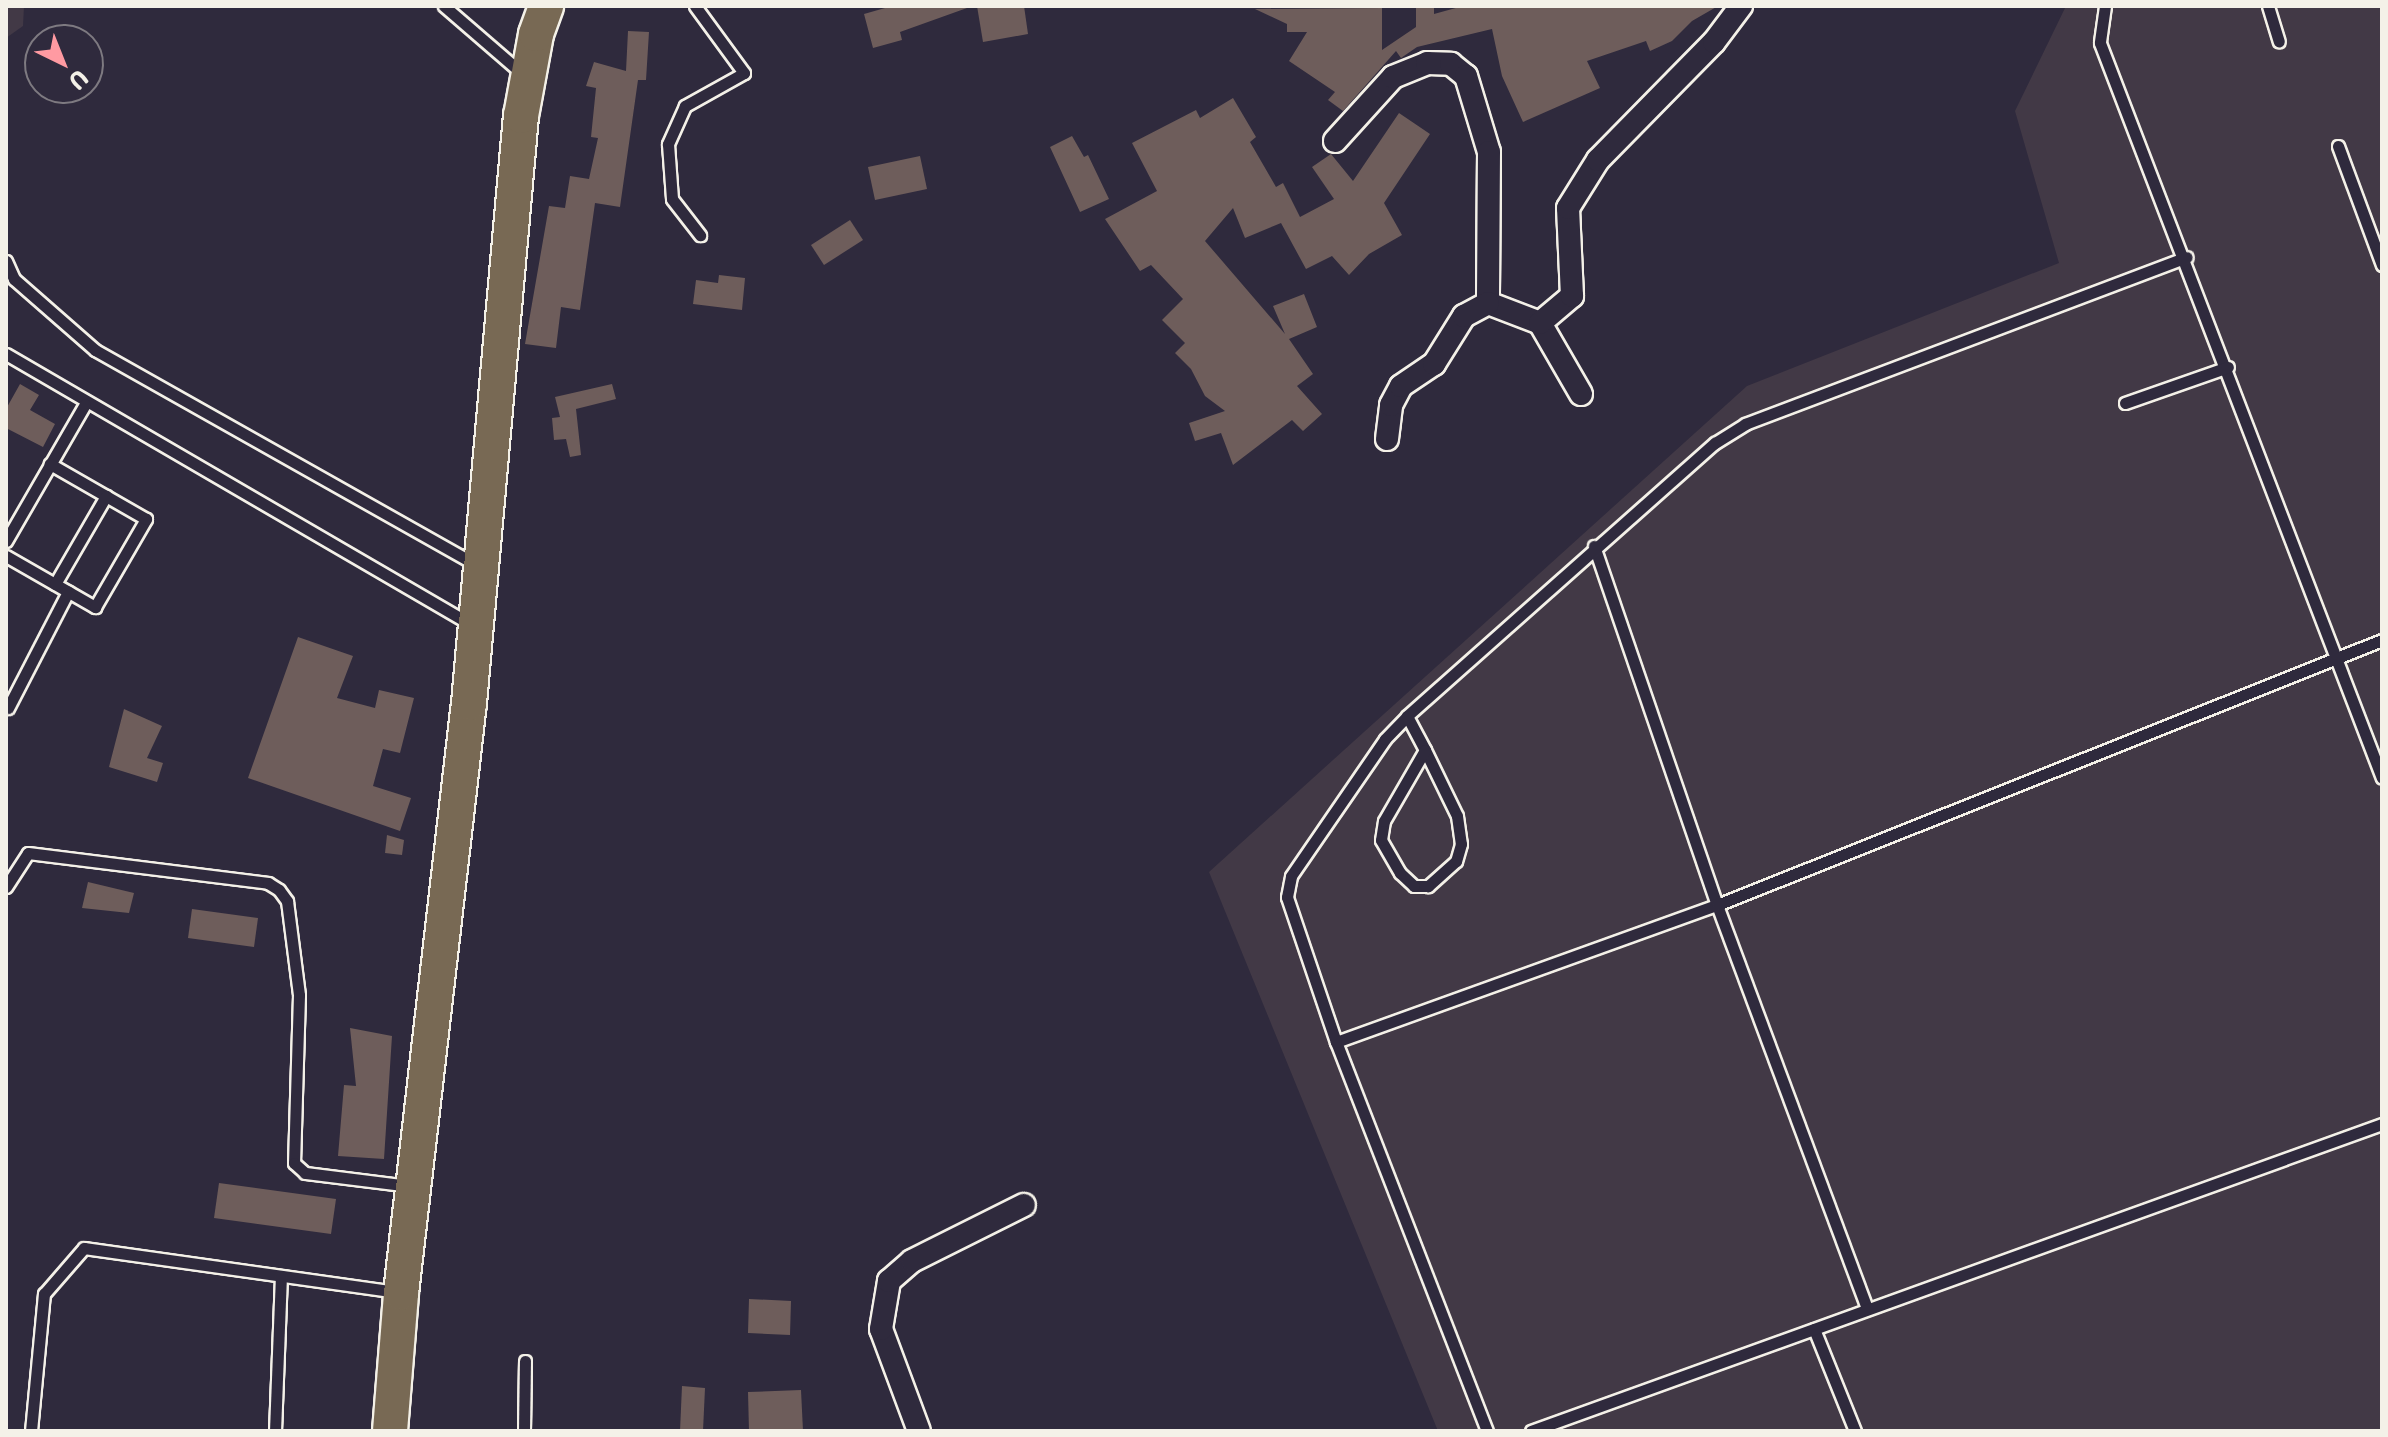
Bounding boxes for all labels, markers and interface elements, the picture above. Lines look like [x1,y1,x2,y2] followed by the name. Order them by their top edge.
[24,24,104,104] north arrow
[62,63,97,98] text: U

